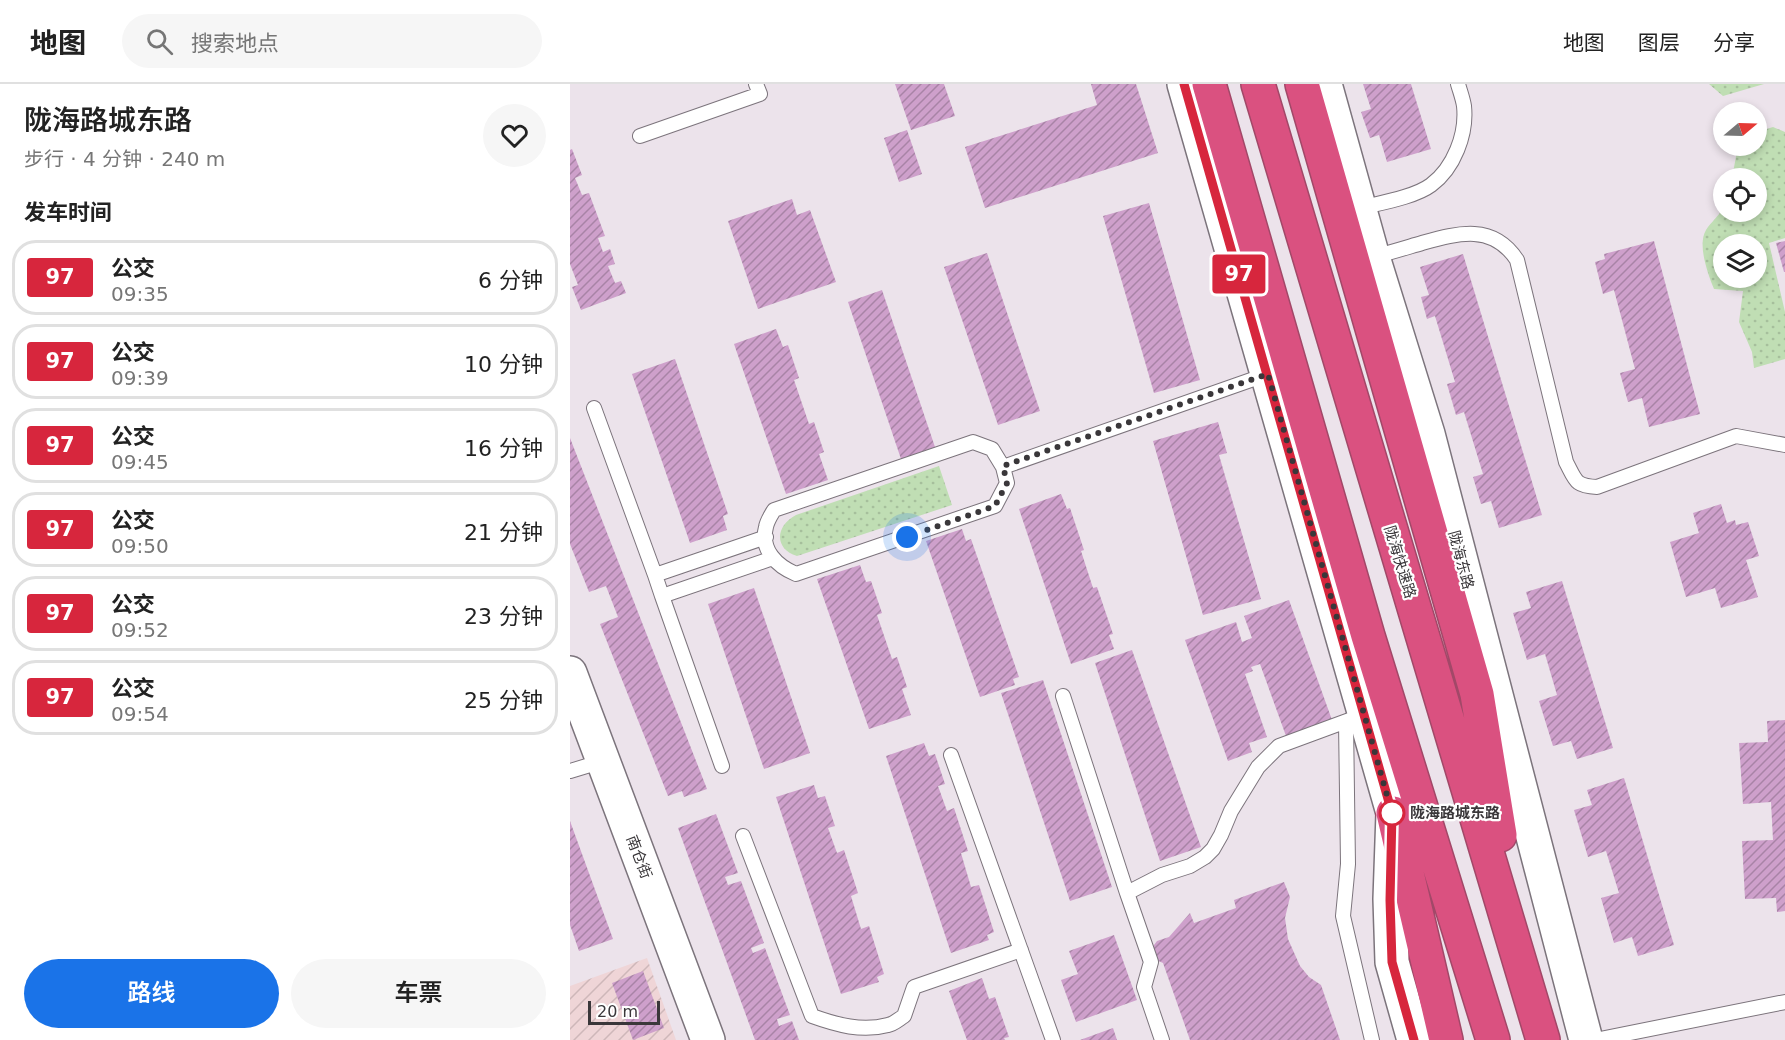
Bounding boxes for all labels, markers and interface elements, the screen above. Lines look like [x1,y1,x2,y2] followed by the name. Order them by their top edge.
[122,14,542,68] search box
[143,25,176,58] icon: search
[30,27,86,60] text: 地图
[191,31,279,56] text: 搜索地点
[1563,31,1605,55] text: 地图
[1638,31,1680,55] text: 图层
[1713,31,1755,55] text: 分享
[1713,102,1767,156] north arrow
[1713,102,1767,288] map controls
[24,104,192,137] text: 陇海路城东路
[483,104,546,167] button: heart
[24,147,225,171] text: 步行 · 4 分钟 · 240 m
[1713,168,1767,222] button: locate
[24,200,112,225] text: 发车时间
[1713,234,1767,288] button: layers
[1212,254,1266,294] line badge: 97
[111,256,155,281] text: 公交
[1224,262,1254,286] text: 97
[45,265,75,289] text: 97
[478,268,543,293] text: 6 分钟
[111,282,169,306] text: 09:35
[111,340,155,365] text: 公交
[45,349,75,373] text: 97
[464,352,543,377] text: 10 分钟
[111,366,169,390] text: 09:39
[111,424,155,449] text: 公交
[45,433,75,457] text: 97
[464,436,543,461] text: 16 分钟
[111,450,169,474] text: 09:45
[111,508,155,533] text: 公交
[45,517,75,541] text: 97
[464,520,543,545] text: 21 分钟
[892,522,922,552] your location
[1380,523,1420,601] street label: 陇海快速路
[1445,529,1477,591] street label: 陇海东路
[111,534,169,558] text: 09:50
[111,592,155,617] text: 公交
[45,601,75,625] text: 97
[464,604,543,629] text: 23 分钟
[111,618,169,642] text: 09:52
[111,676,155,701] text: 公交
[45,685,75,709] text: 97
[464,688,543,713] text: 25 分钟
[111,702,169,726] text: 09:54
[1379,800,1405,826] marker: 陇海路城东路
[1410,804,1500,822] place label: 陇海路城东路
[623,833,655,881] street label: 南仓街
[24,959,279,1028] button: 路线
[291,959,546,1028] button: 车票
[588,998,660,1026] scale bar
[597,1002,638,1021] text: 20 m

